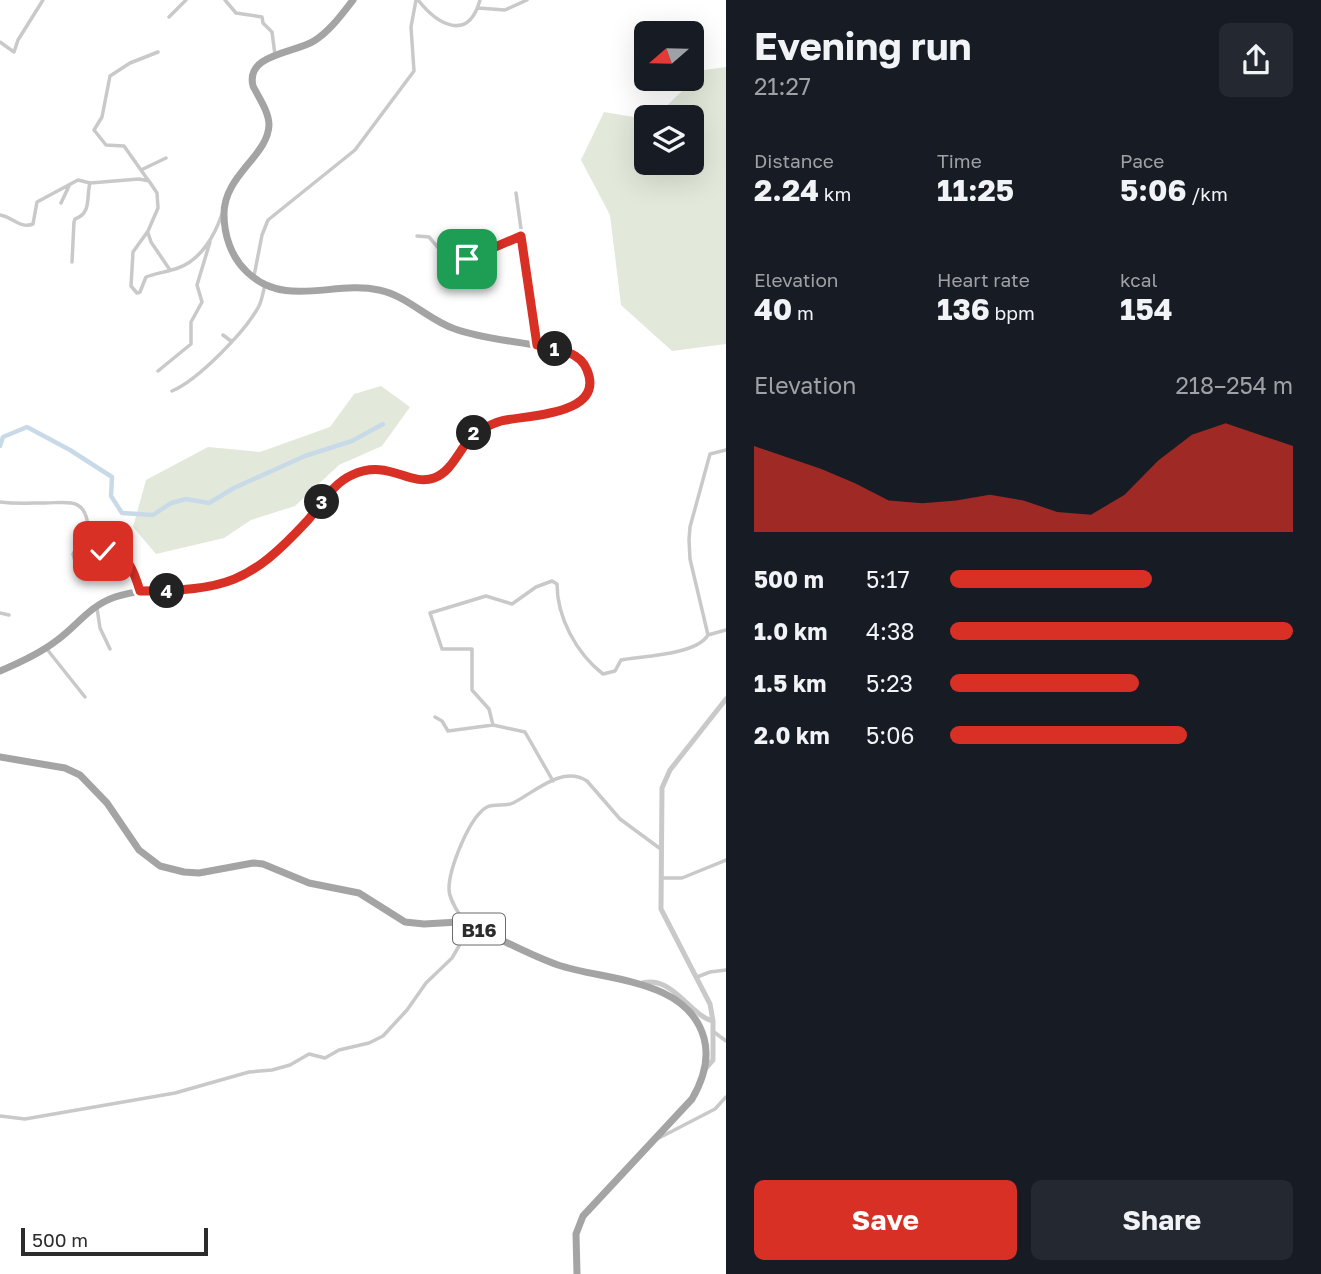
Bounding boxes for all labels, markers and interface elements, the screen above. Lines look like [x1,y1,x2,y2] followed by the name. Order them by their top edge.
[634,21,704,91] north arrow
[634,21,704,175] map controls
[754,23,972,68] text: Evening run
[1219,23,1293,97] button: share
[754,72,811,100] text: 21:27
[634,105,704,175] button: layers
[754,149,834,172] text: Distance
[937,149,982,172] text: Time
[1120,149,1164,172] text: Pace
[754,172,819,208] text: 2.24
[937,172,1014,208] text: 11:25
[1120,172,1186,208] text: 5:06
[819,182,851,205] text: km
[1186,182,1228,205] text: /km
[437,229,497,289] pin
[448,240,486,278] icon: arrive
[754,268,839,291] text: Elevation
[937,268,1030,291] text: Heart rate
[1120,268,1158,291] text: kcal
[754,291,792,327] text: 40
[937,291,990,327] text: 136
[1120,291,1173,327] text: 154
[792,301,814,324] text: m
[990,301,1035,324] text: bpm
[538,332,572,366] pin: 1
[550,337,559,360] text: 1
[754,371,856,399] text: Elevation
[1175,371,1293,399] text: 218–254 m
[456,416,491,450] pin: 2
[468,421,479,444] text: 2
[304,484,340,520] pin: 3
[316,490,327,513] text: 3
[73,521,133,581] pin
[84,532,122,570] icon: check
[754,565,824,593] text: 500 m
[866,565,910,593] text: 5:17
[150,574,184,608] pin: 4
[161,579,172,602] text: 4
[754,617,827,645] text: 1.0 km
[866,617,914,645] text: 4:38
[754,669,826,697] text: 1.5 km
[866,669,913,697] text: 5:23
[754,721,830,749] text: 2.0 km
[866,721,914,749] text: 5:06
[453,914,505,945] road number: B16
[754,1180,1017,1260] button: Save
[1031,1180,1293,1260] button: Share
[21,1225,208,1257] scale bar
[32,1228,88,1251] text: 500 m

